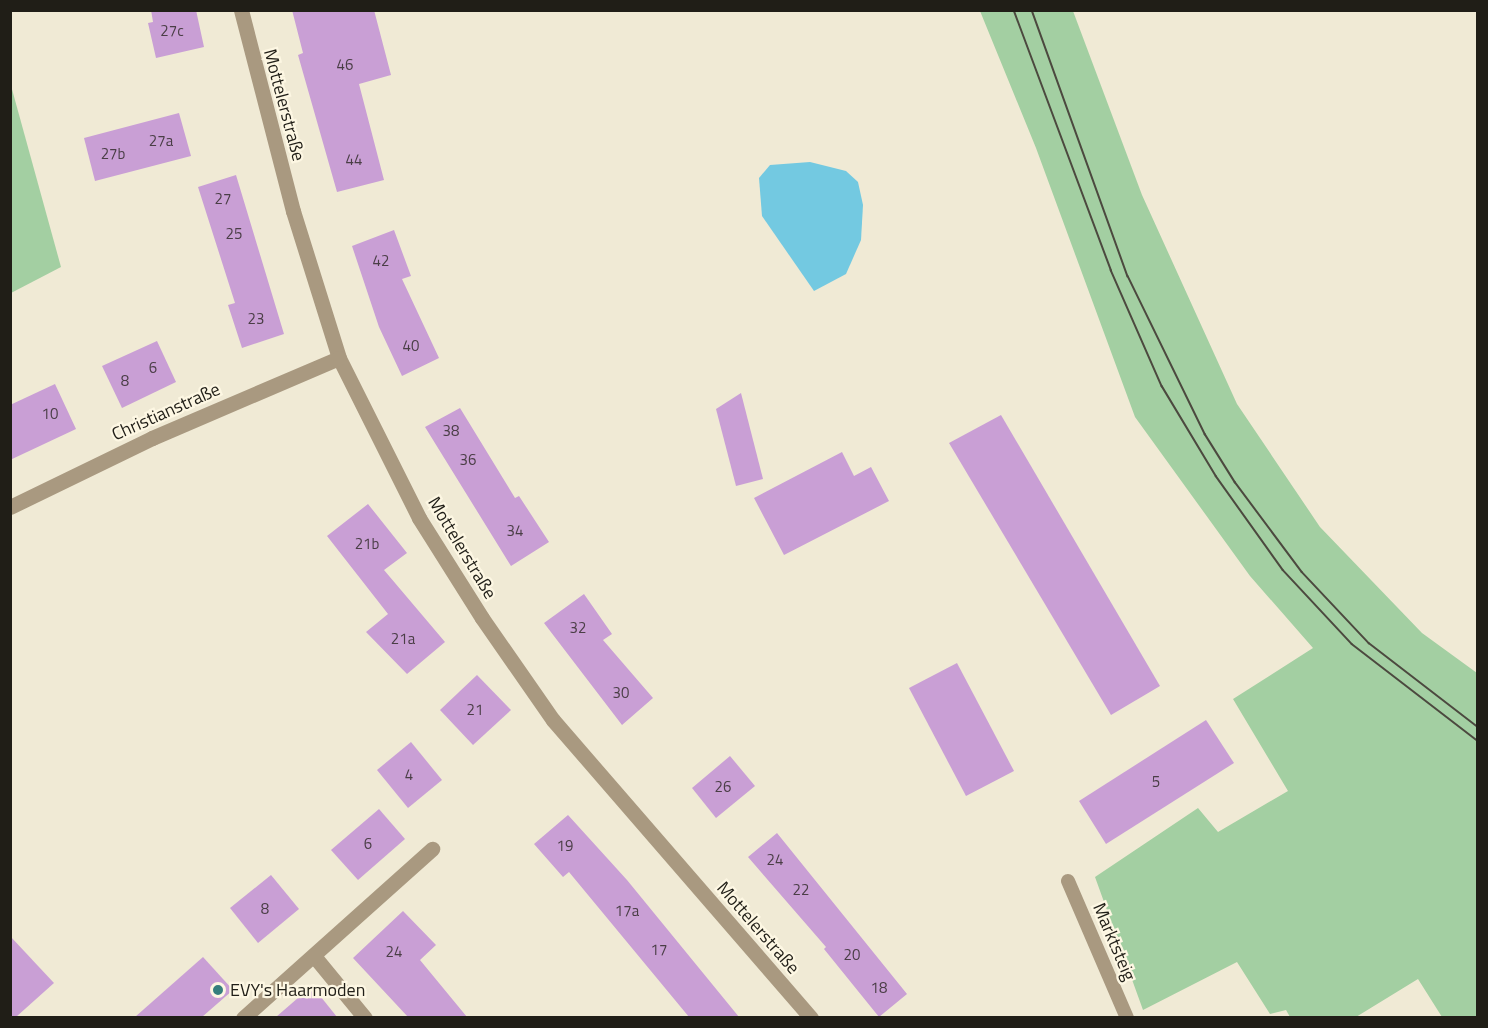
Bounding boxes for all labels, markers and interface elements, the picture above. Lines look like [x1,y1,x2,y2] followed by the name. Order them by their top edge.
[160,22,184,40] house number: 27c
[259,47,309,163] street label: Mottelerstraße
[337,56,353,74] house number: 46
[149,132,173,150] house number: 27a
[101,145,125,163] house number: 27b
[346,151,362,169] house number: 44
[215,190,231,208] house number: 27
[226,225,242,243] house number: 25
[373,252,389,270] house number: 42
[248,310,264,328] house number: 23
[403,337,419,355] house number: 40
[149,359,157,377] house number: 6
[121,372,129,390] house number: 8
[108,378,224,446] street label: Christianstraße
[42,405,58,423] house number: 10
[443,422,459,440] house number: 38
[460,451,476,469] house number: 36
[423,493,501,603] street label: Mottelerstraße
[507,522,523,540] house number: 34
[355,535,379,553] house number: 21b
[570,619,586,637] house number: 32
[391,630,415,648] house number: 21a
[613,684,629,702] house number: 30
[467,701,483,719] house number: 21
[405,766,413,784] house number: 4
[1152,773,1160,791] house number: 5
[715,778,731,796] house number: 26
[364,835,372,853] house number: 6
[557,837,573,855] house number: 19
[767,851,783,869] house number: 24
[712,878,804,978] street label: Mottelerstraße
[793,881,809,899] house number: 22
[261,900,269,918] house number: 8
[1088,900,1140,984] street label: Marktsteig
[615,902,639,920] house number: 17a
[651,941,667,959] house number: 17
[386,943,402,961] house number: 24
[844,946,860,964] house number: 20
[230,979,365,1001] place label: EVY's Haarmoden
[871,979,887,997] house number: 18
[211,983,225,997] marker: EVY's Haarmoden

